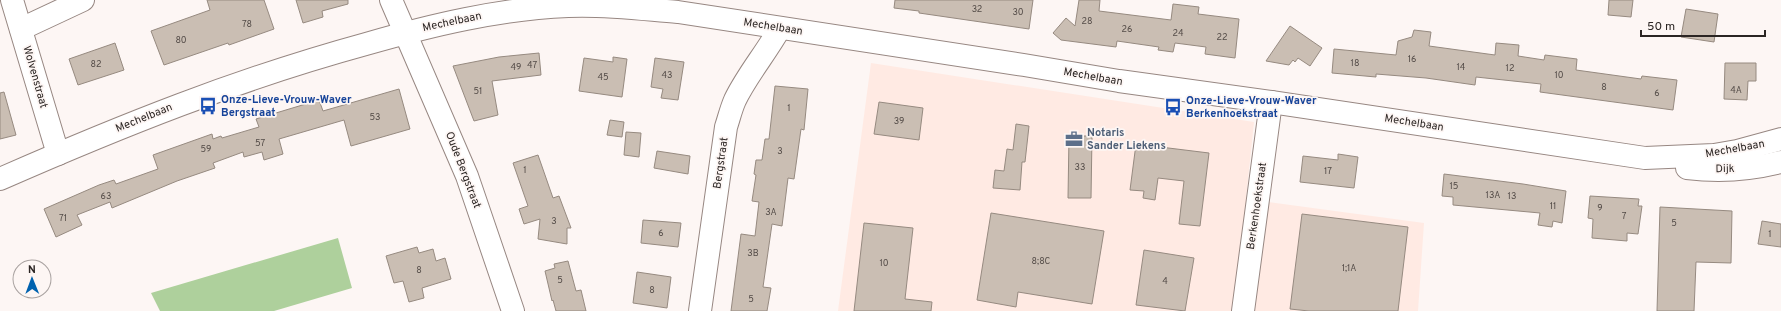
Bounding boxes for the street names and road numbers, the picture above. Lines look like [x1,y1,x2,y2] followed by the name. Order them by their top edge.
[421,9,483,35] street label: Mechelbaan
[742,15,804,39] street label: Mechelbaan
[19,44,51,110] street label: Wolvenstraat
[1062,65,1124,89] street label: Mechelbaan
[114,100,174,136] street label: Mechelbaan
[1383,111,1445,135] street label: Mechelbaan
[442,130,484,210] street label: Oude Bergstraat
[710,136,732,190] street label: Bergstraat
[1704,137,1766,161] street label: Mechelbaan
[1244,161,1270,251] street label: Berkenhoekstraat
[1715,162,1735,176] street label: Dijk

